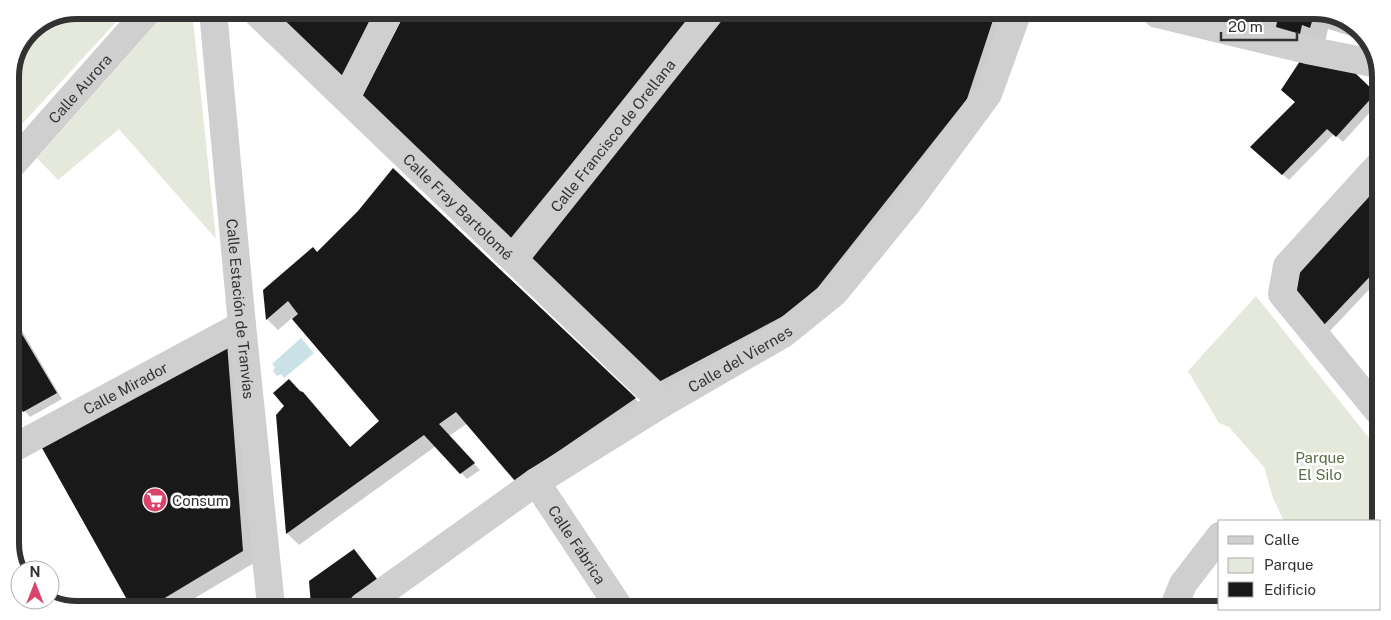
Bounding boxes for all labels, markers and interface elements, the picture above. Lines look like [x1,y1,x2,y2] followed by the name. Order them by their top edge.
[1221,10,1297,42] scale bar
[1228,18,1263,35] text: 20 m
[45,50,115,126] street label: Calle Aurora
[547,56,678,215] street label: Calle Francisco de Orellana
[400,150,517,263] street label: Calle Fray Bartolomé
[224,218,258,400] street label: Calle Estación de Tranvías
[685,322,795,395] street label: Calle del Viernes
[80,358,171,417] street label: Calle Mirador
[1295,449,1345,483] park label: Parque El Silo
[142,487,168,513] supermarket icon: Consum
[172,492,229,509] place label: Consum
[545,502,610,587] street label: Calle Fábrica
[1218,520,1381,610] legend
[1264,531,1300,548] text: Calle
[1264,556,1314,573] text: Parque
[10,560,60,610] north arrow
[30,564,40,580] text: N
[1264,581,1316,598] text: Edificio

